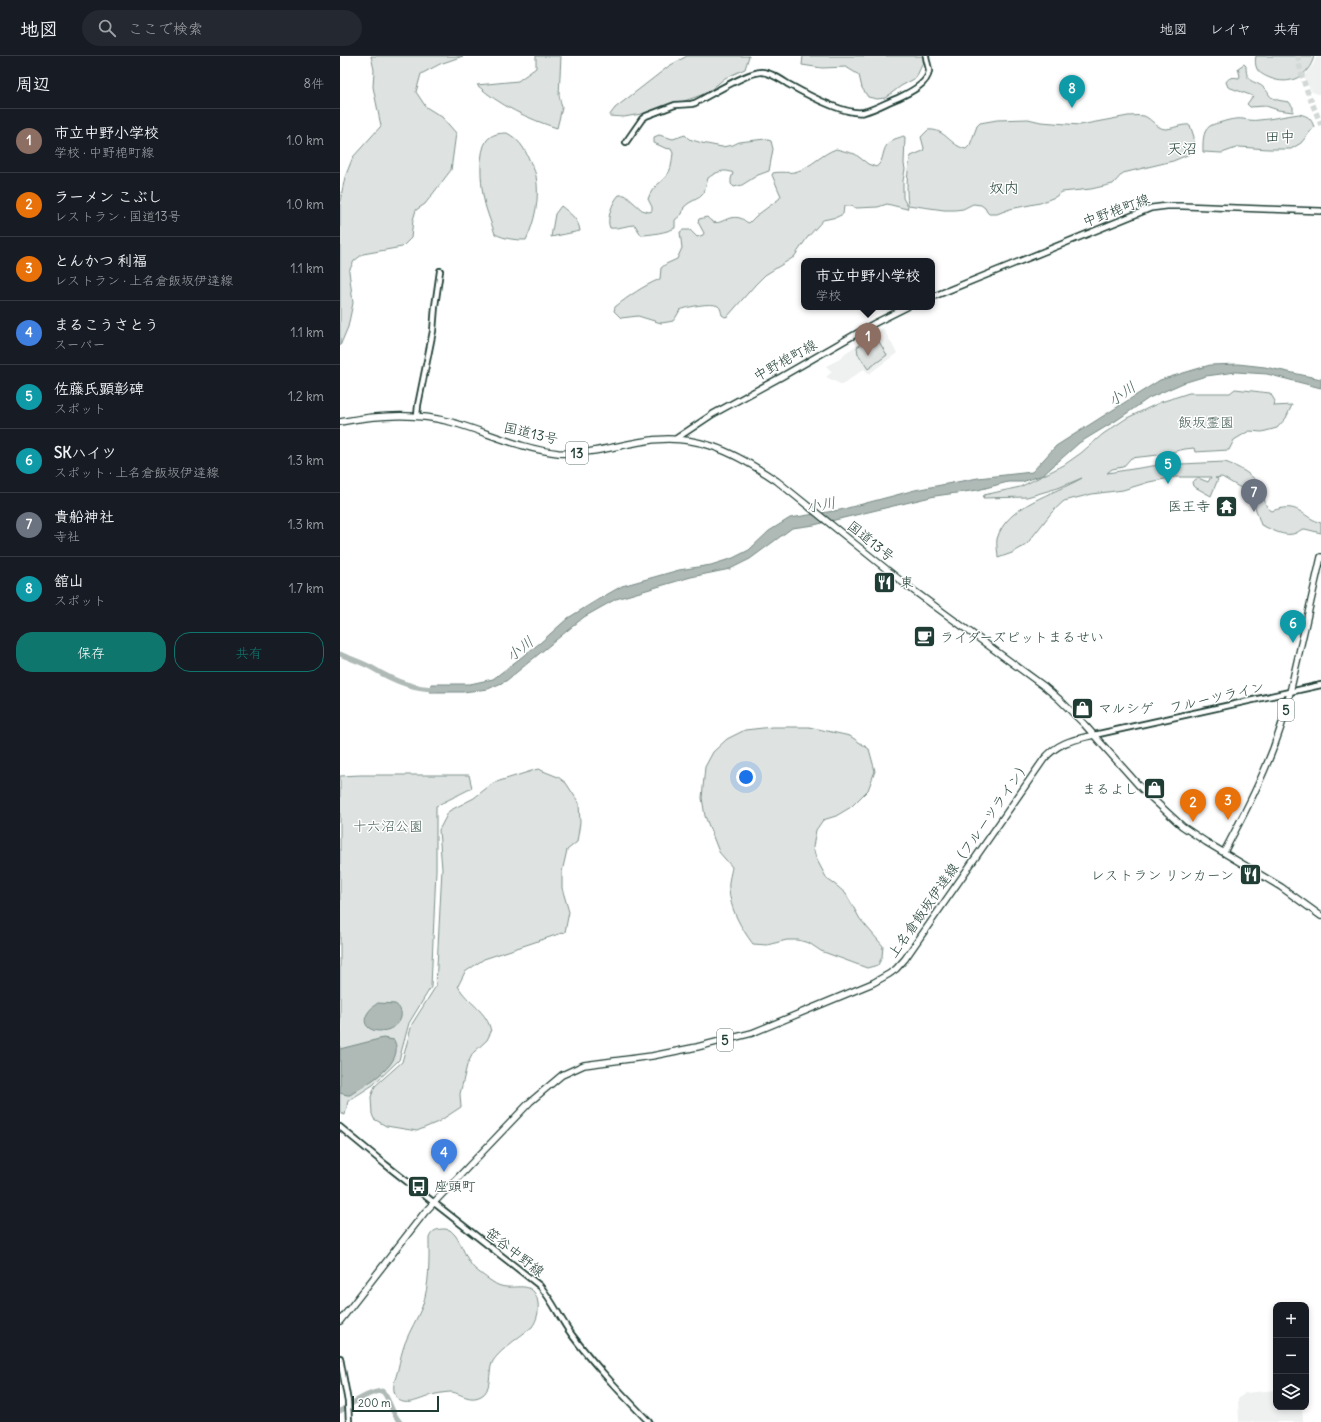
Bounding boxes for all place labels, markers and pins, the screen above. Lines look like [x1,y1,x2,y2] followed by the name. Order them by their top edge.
[1059,75,1085,108] pin: 8
[855,323,881,356] pin: 1
[1155,451,1181,484] pin: 5
[1241,479,1267,512] pin: 7
[1213,493,1239,519] temple icon: 医王寺
[1168,497,1210,515] place label: 医王寺
[872,569,898,595] restaurant icon: 東
[900,573,914,591] place label: 東
[1280,610,1306,643] pin: 6
[912,624,938,650] cafe icon: ライダーズピットまるせい
[940,628,1104,646] place label: ライダーズピットまるせい
[1069,695,1095,721] shop icon: マルシゲ
[1098,699,1154,717] place label: マルシゲ
[1141,776,1167,802] shop icon: まるよし
[1082,780,1138,798] place label: まるよし
[1215,787,1241,820] pin: 3
[1180,789,1206,822] pin: 2
[1237,862,1263,888] restaurant icon: レストラン リンカーン
[1090,866,1234,884] place label: レストラン リンカーン
[431,1139,457,1172] pin: 4
[405,1173,431,1199] bus stop icon: 座頭町
[434,1177,476,1195] place label: 座頭町

